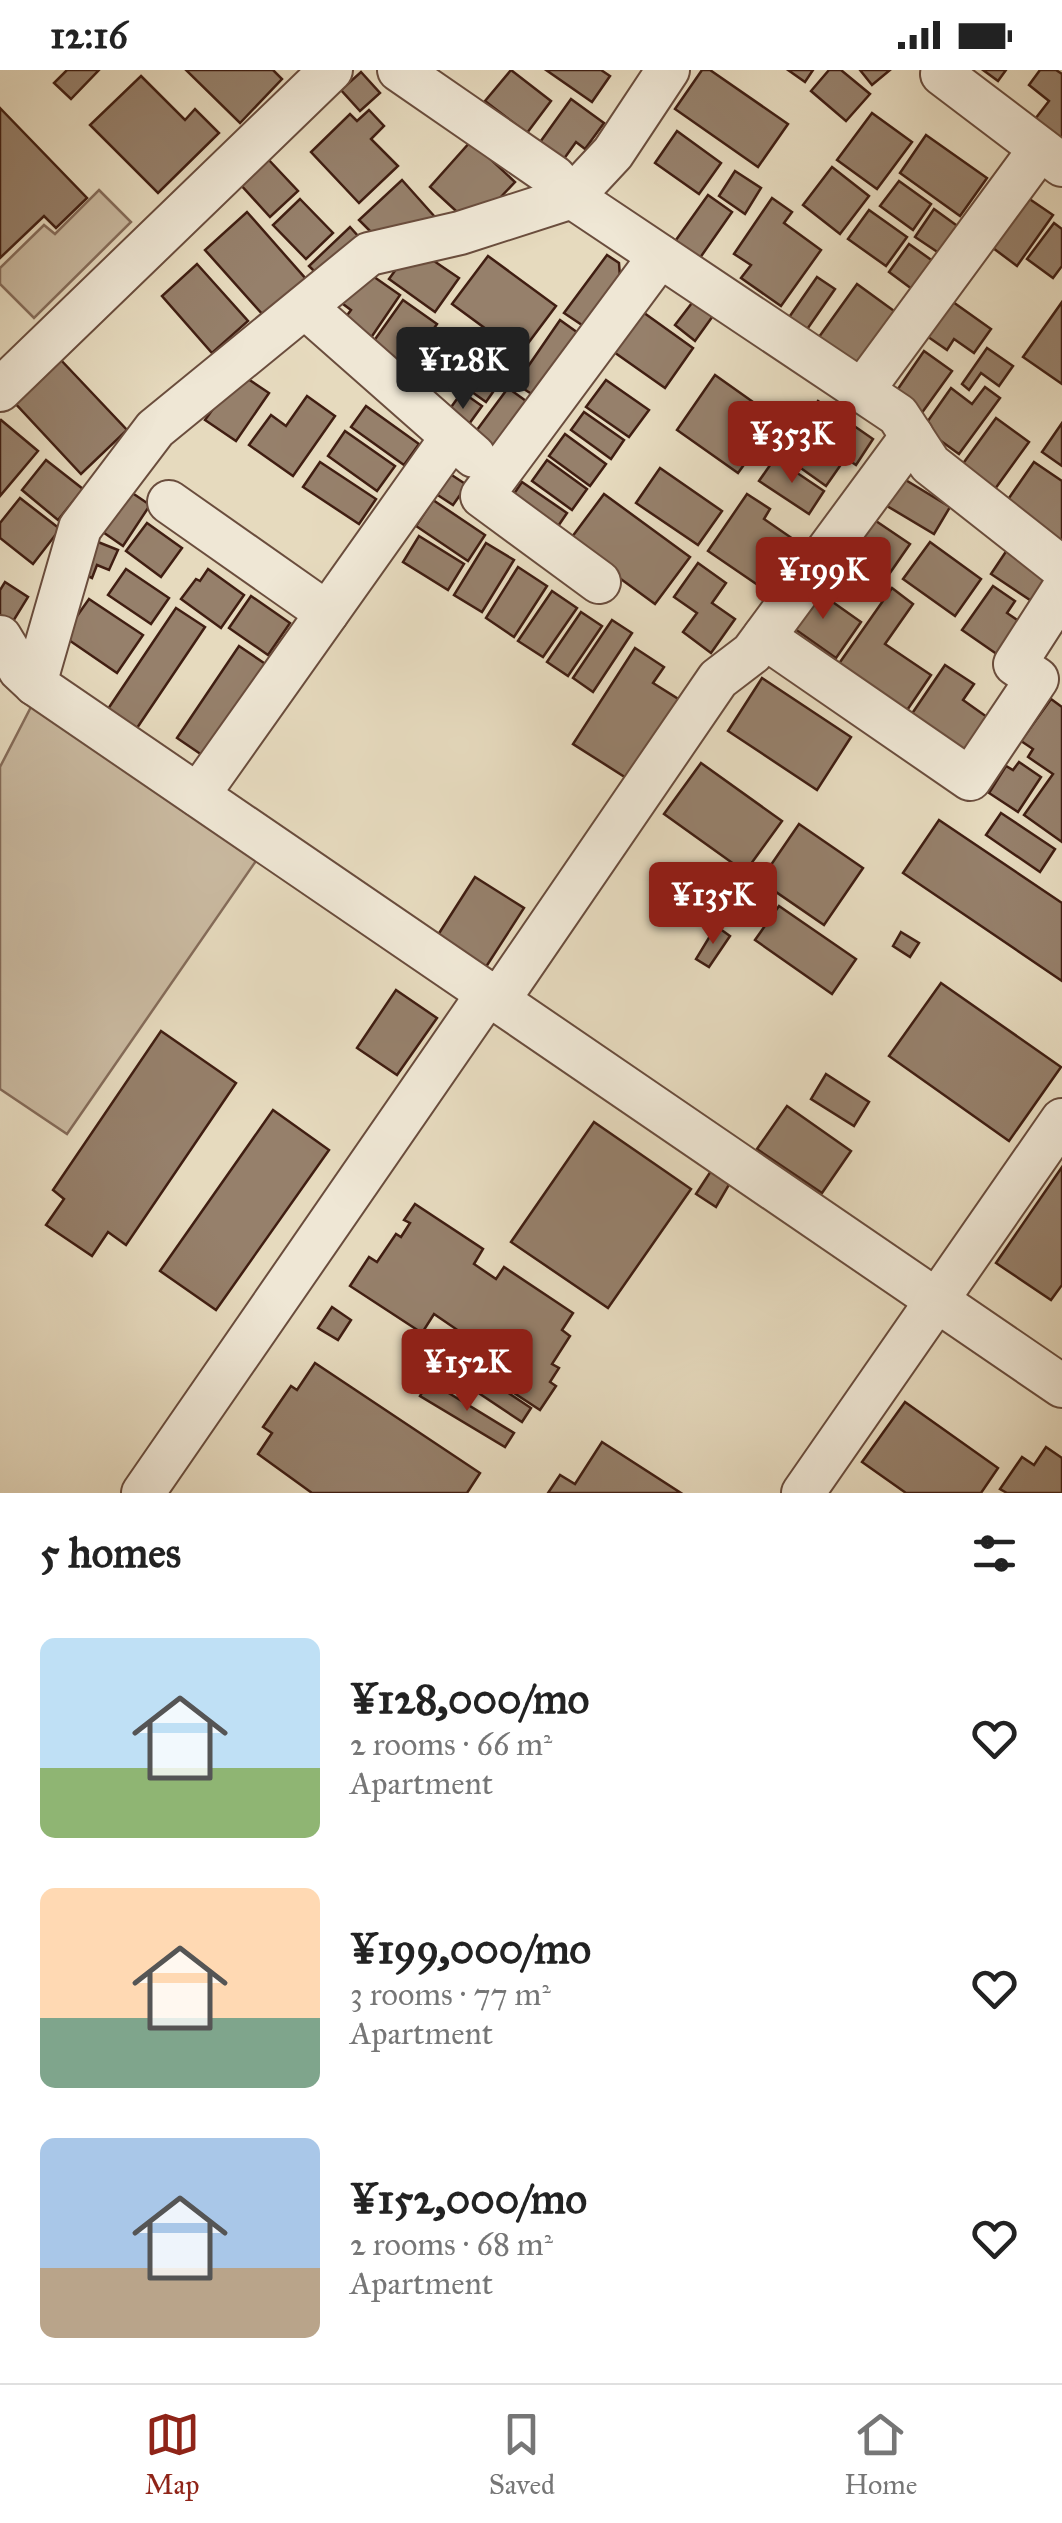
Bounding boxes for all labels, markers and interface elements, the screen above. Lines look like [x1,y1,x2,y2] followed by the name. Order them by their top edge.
[50,12,128,58] text: 12:16
[393,327,533,412] pin: ¥128K
[418,340,508,379] text: ¥128K
[722,401,862,486] pin: ¥353K
[750,414,834,453] text: ¥353K
[753,537,893,622] pin: ¥199K
[778,550,868,589] text: ¥199K
[643,862,783,947] pin: ¥135K
[671,875,755,914] text: ¥135K
[397,1329,537,1414] pin: ¥152K
[424,1342,510,1381] text: ¥152K
[967,1526,1022,1581] icon: filters
[40,1527,181,1579] text: 5 homes
[350,1673,589,1725] text: ¥128,000/mo
[120,1678,240,1798] icon: home
[967,1711,1022,1766] icon: heart
[350,1725,552,1764] text: 2 rooms · 66 m²
[350,1764,493,1803] text: Apartment
[350,1923,591,1975] text: ¥199,000/mo
[120,1928,240,2048] icon: home
[967,1961,1022,2016] icon: heart
[350,1975,551,2014] text: 3 rooms · 77 m²
[350,2014,493,2053] text: Apartment
[350,2173,587,2225] text: ¥152,000/mo
[120,2178,240,2298] icon: home
[967,2211,1022,2266] icon: heart
[350,2225,553,2264] text: 2 rooms · 68 m²
[350,2264,493,2303] text: Apartment
[145,2407,200,2502] tab: Map
[489,2407,555,2502] tab: Saved
[844,2407,917,2502] tab: Home

